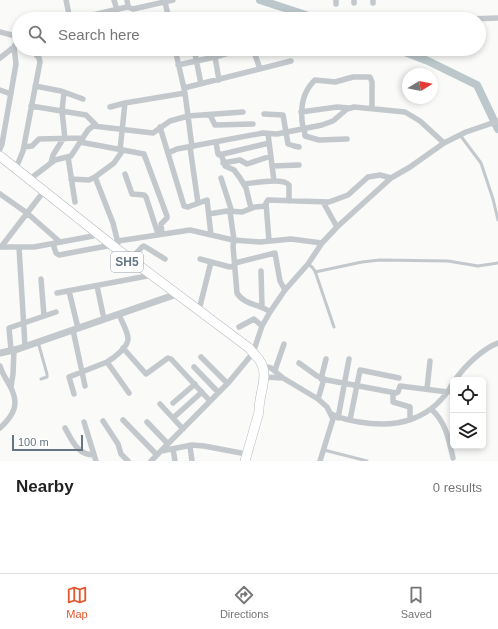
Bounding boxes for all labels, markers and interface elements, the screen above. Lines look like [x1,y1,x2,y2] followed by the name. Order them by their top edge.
[12,12,486,56] search box
[26,23,48,45] icon: search
[58,26,140,43] text: Search here
[402,68,438,104] north arrow
[111,252,143,272] road number: SH5
[450,377,486,449] map controls
[450,377,486,413] button: locate
[450,413,486,449] button: layers
[12,433,83,452] scale bar
[18,436,49,448] text: 100 m
[16,477,74,496] text: Nearby
[433,480,482,495] text: 0 results
[66,584,88,620] tab: Map
[220,584,269,620] tab: Directions
[401,584,432,620] tab: Saved

